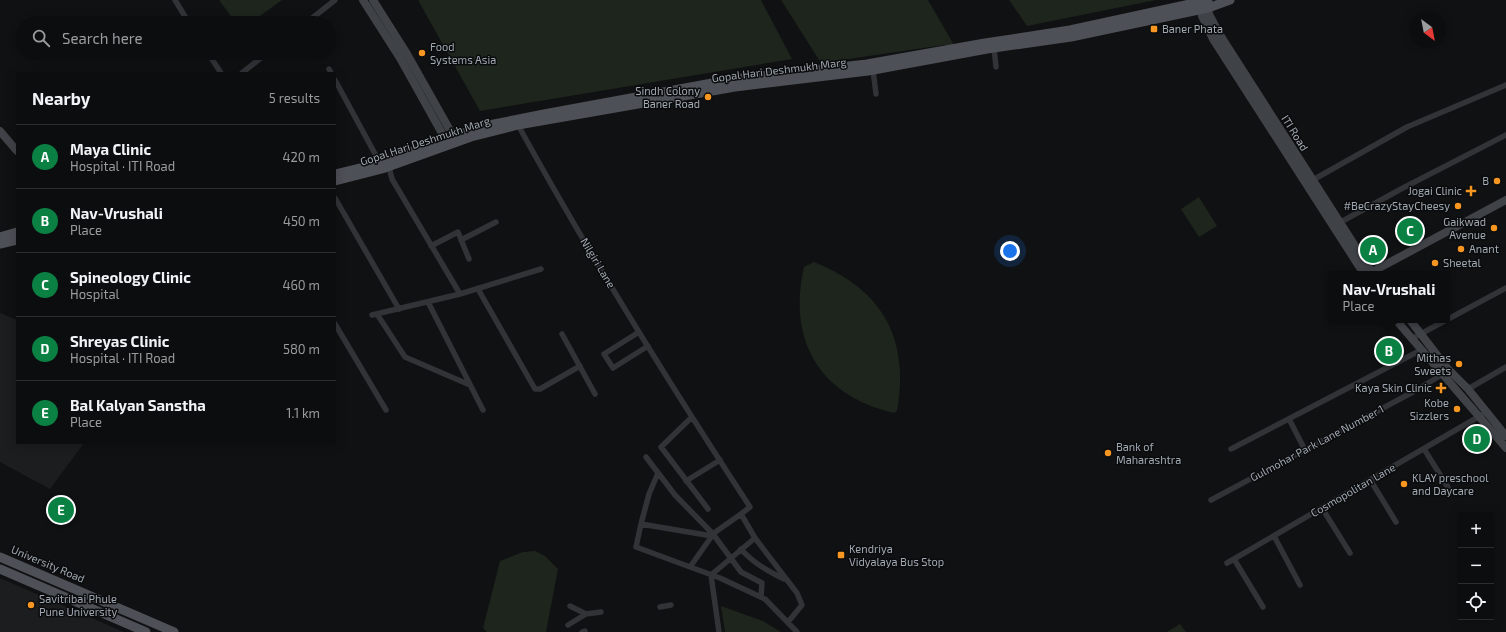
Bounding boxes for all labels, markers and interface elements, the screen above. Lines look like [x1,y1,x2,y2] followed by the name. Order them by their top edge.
[1410,12,1446,48] north arrow
[16,16,336,60] search box
[1162,22,1223,35] place label: Baner Phata
[1149,24,1159,34] marker: Baner Phata
[30,27,52,49] icon: search
[62,29,143,47] text: Search here
[430,40,496,66] place label: Food Systems Asia
[417,48,427,58] marker: Food Systems Asia
[711,55,847,84] street label: Gopal Hari Deshmukh Marg
[635,84,700,110] place label: Sindh Colony Baner Road
[32,88,90,108] text: Nearby
[269,90,320,106] text: 5 results
[703,92,713,102] marker: Sindh Colony Baner Road
[1279,112,1312,153] street label: ITI Road
[358,113,491,168] street label: Gopal Hari Deshmukh Marg
[70,140,151,158] text: Maya Clinic
[41,149,49,165] text: A
[283,149,320,165] text: 420 m
[70,158,175,174] text: Hospital · ITI Road
[1482,174,1489,187] place label: B
[1492,176,1502,186] marker: B
[1408,184,1462,197] place label: Jogai Clinic
[1465,185,1477,197] marker: Jogai Clinic
[1344,199,1450,212] place label: #BeCrazyStayCheesy
[1453,201,1463,211] marker: #BeCrazyStayCheesy
[70,204,163,222] text: Nav-Vrushali
[41,213,49,229] text: B
[283,213,320,229] text: 450 m
[1443,215,1486,241] place label: Gaikwad Avenue
[1397,216,1423,246] pin: C
[70,222,102,238] text: Place
[1489,223,1499,233] marker: Gaikwad Avenue
[578,235,619,290] street label: Nilgiri Lane
[1360,235,1386,265] pin: A
[1000,241,1020,261] your location
[1469,242,1499,255] place label: Anant
[1456,244,1466,254] marker: Anant
[1443,256,1482,269] place label: Sheetal
[1430,258,1440,268] marker: Sheetal
[70,268,191,286] text: Spineology Clinic
[1328,271,1450,323] popup
[41,277,49,293] text: C
[282,277,320,293] text: 460 m
[1343,280,1435,298] text: Nav-Vrushali
[70,286,119,302] text: Hospital
[1343,298,1375,314] text: Place
[70,332,169,350] text: Shreyas Clinic
[1376,336,1402,366] pin: B
[41,341,49,357] text: D
[283,341,320,357] text: 580 m
[70,350,175,366] text: Hospital · ITI Road
[1414,351,1451,377] place label: Mithas Sweets
[1454,359,1464,369] marker: Mithas Sweets
[1355,381,1432,394] place label: Kaya Skin Clinic
[1435,382,1447,394] marker: Kaya Skin Clinic
[70,396,206,414] text: Bal Kalyan Sanstha
[1410,396,1449,422] place label: Kobe Sizzlers
[1248,402,1386,483] street label: Gulmohar Park Lane Number 1
[1452,404,1462,414] marker: Kobe Sizzlers
[41,405,49,421] text: E
[286,405,320,421] text: 1.1 km
[70,414,102,430] text: Place
[1464,424,1490,454] pin: D
[1116,440,1181,466] place label: Bank of Maharashtra
[1103,448,1113,458] marker: Bank of Maharashtra
[1308,460,1398,519] street label: Cosmopolitan Lane
[1412,471,1489,497] place label: KLAY preschool and Daycare
[1399,479,1409,489] marker: KLAY preschool and Daycare
[48,495,74,525] pin: E
[1458,512,1494,620] map controls
[1458,512,1494,548] button: +
[10,542,87,585] street label: University Road
[849,542,944,568] place label: Kendriya Vidyalaya Bus Stop
[1458,548,1494,584] button: −
[836,550,846,560] marker: Kendriya Vidyalaya Bus Stop
[1458,584,1494,620] button: locate
[39,592,118,618] place label: Savitribai Phule Pune University
[26,600,36,610] marker: Savitribai Phule Pune University

